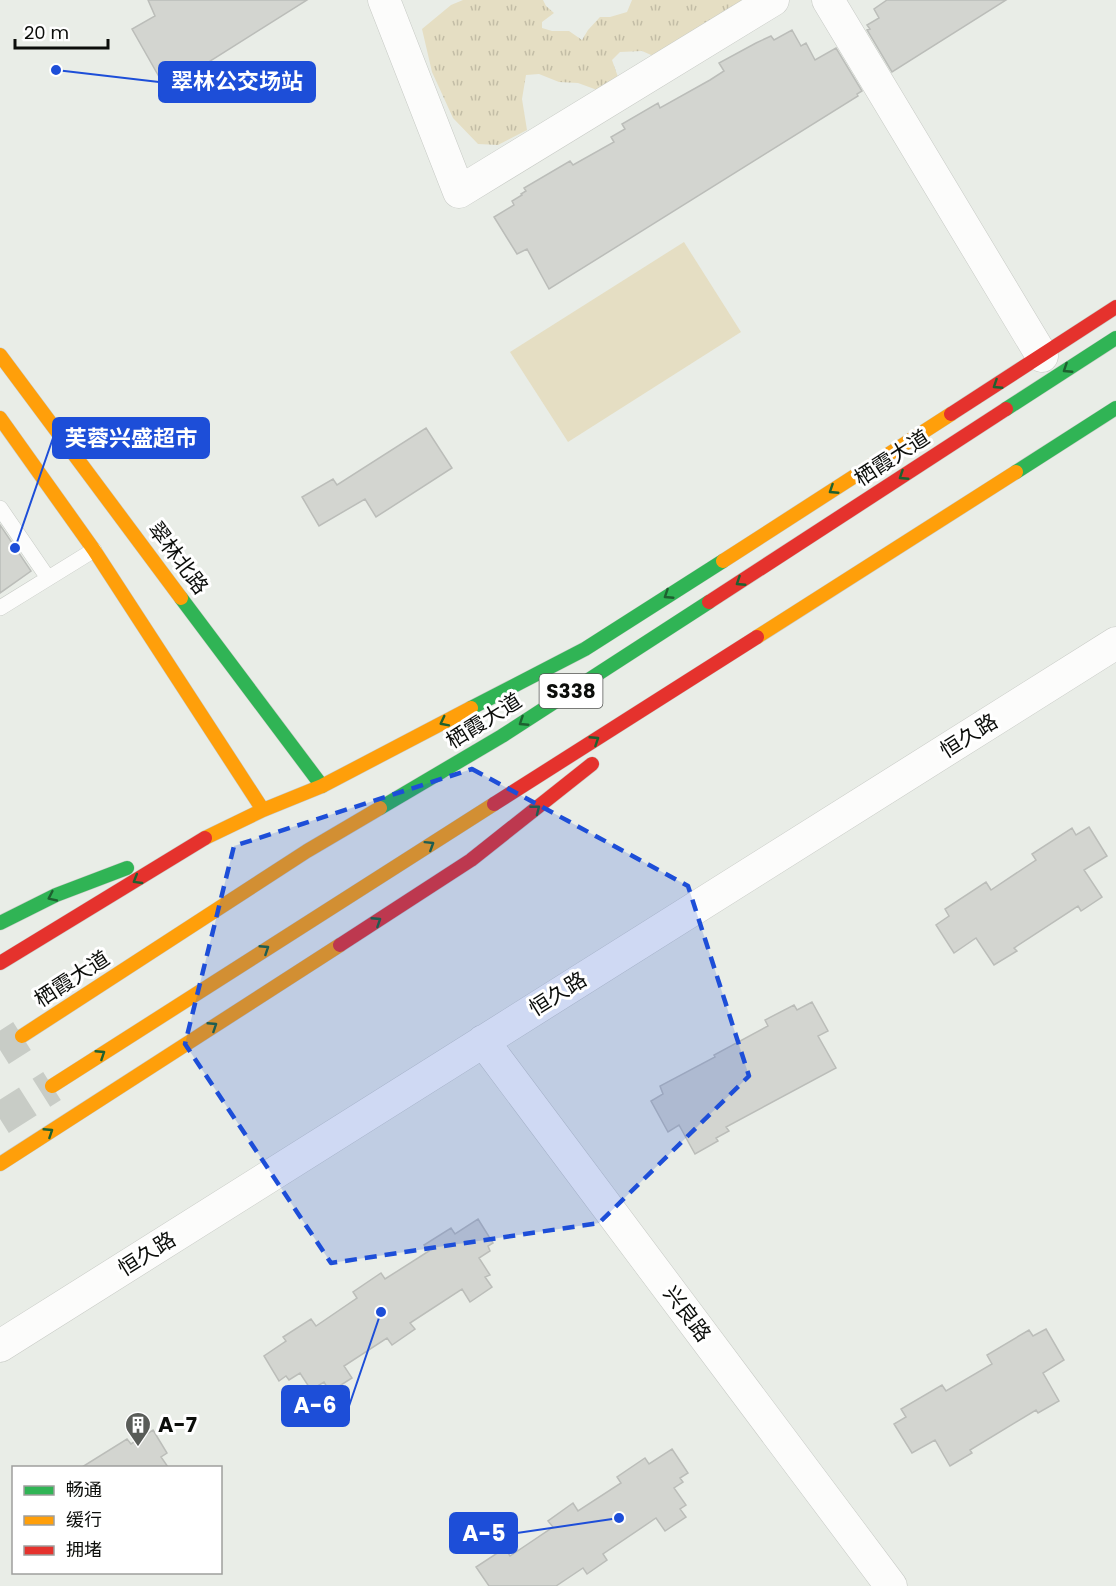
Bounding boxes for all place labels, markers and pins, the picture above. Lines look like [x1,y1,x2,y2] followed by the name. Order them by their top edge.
[159,62,315,102] callout: 翠林公交场站
[53,418,209,458] callout: 芙蓉兴盛超市
[282,1386,349,1426] callout: A-6
[123,1410,153,1448] building icon: A-7
[158,1410,197,1439] place label: A-7
[450,1513,517,1553] callout: A-5

